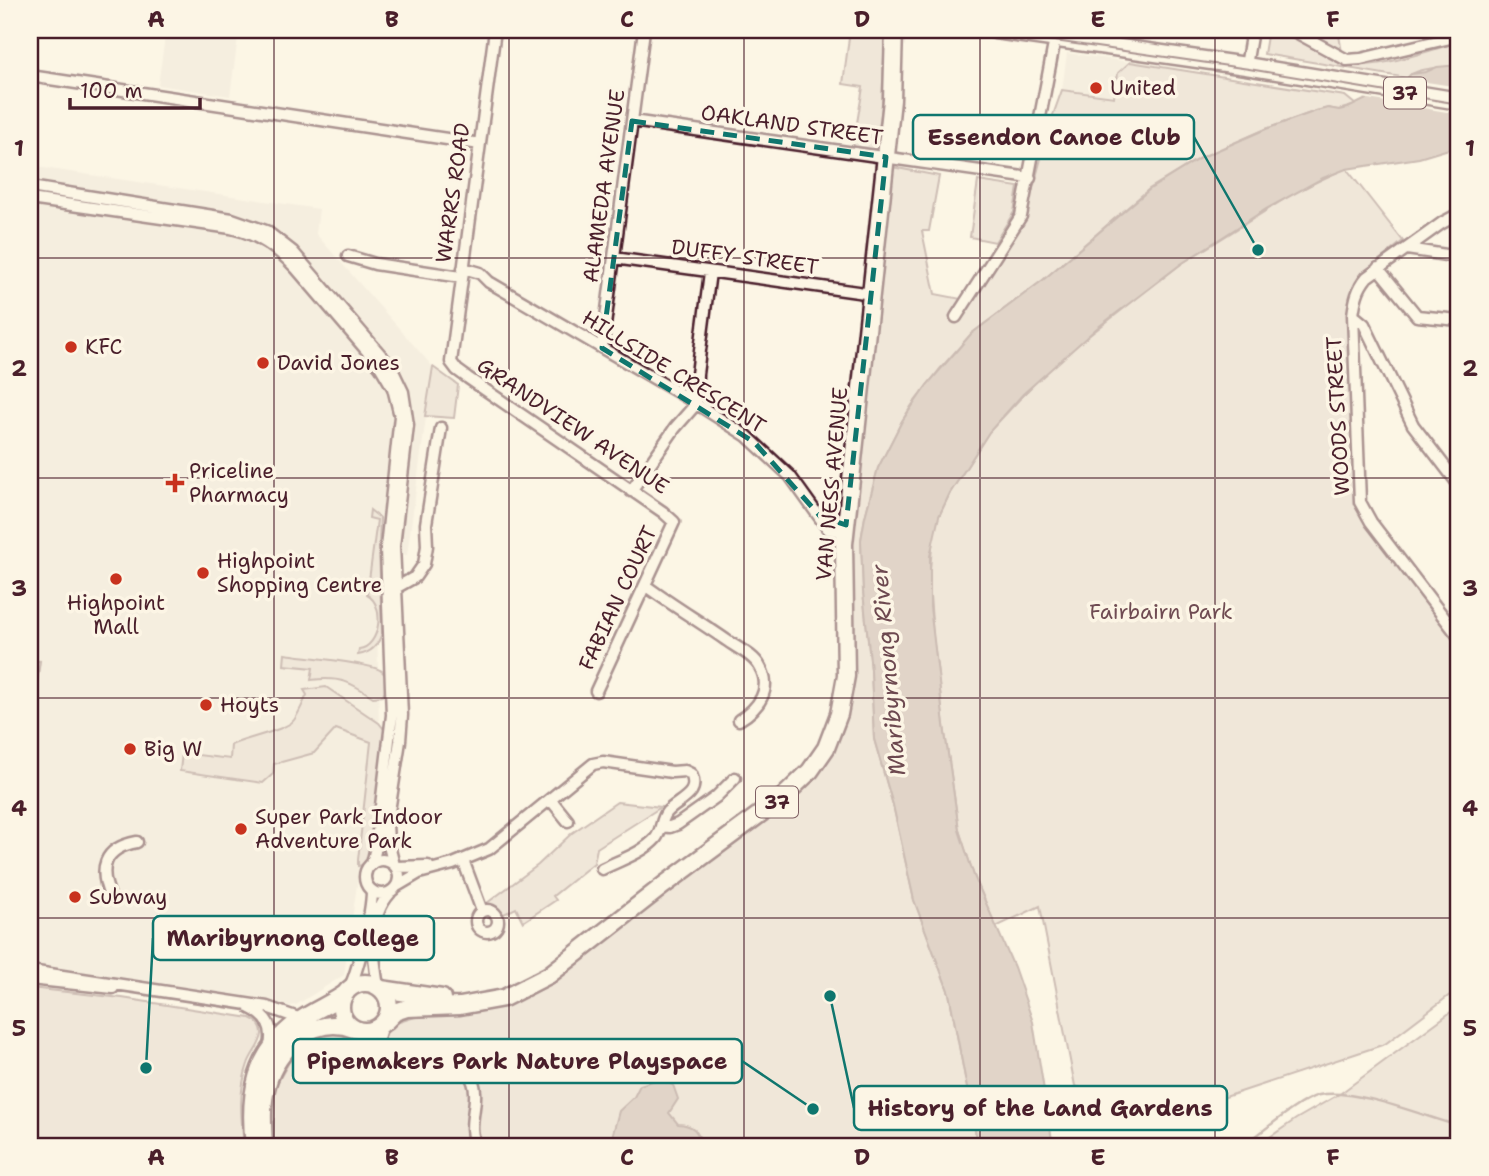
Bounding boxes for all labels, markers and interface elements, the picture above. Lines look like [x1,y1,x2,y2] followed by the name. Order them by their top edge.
[147,4,165,34] text: A
[385,4,399,34] text: B
[620,4,634,34] text: C
[854,4,870,34] text: D
[1090,4,1106,34] text: E
[1326,4,1340,34] text: F
[70,66,200,110] scale bar
[1110,74,1176,102] place label: United
[80,77,143,105] text: 100 m
[1384,78,1426,108] road number: 37
[1088,80,1104,96] marker: United
[577,87,631,285] street label: ALAMEDA AVENUE
[699,98,885,152] street label: OAKLAND STREET
[913,115,1194,159] callout: Essendon Canoe Club
[429,121,477,265] street label: WARRS ROAD
[927,122,1181,152] text: Essendon Canoe Club
[14,133,24,163] text: 1
[1465,133,1475,163] text: 1
[669,233,821,281] street label: DUFFY STREET
[577,304,771,440] street label: HILLSIDE CRESCENT
[85,333,122,361] place label: KFC
[1320,336,1356,496] street label: WOODS STREET
[63,339,79,355] marker: KFC
[277,349,400,377] place label: David Jones
[472,351,674,501] street label: GRANDVIEW AVENUE
[11,353,27,383] text: 2
[1462,353,1478,383] text: 2
[255,355,271,371] marker: David Jones
[810,386,854,582] street label: VAN NESS AVENUE
[189,457,289,509] place label: Priceline Pharmacy
[167,475,183,491] marker: Priceline Pharmacy
[572,521,664,675] street label: FABIAN COURT
[217,547,382,599] place label: Highpoint Shopping Centre
[864,562,912,777] water label: Maribyrnong River
[195,565,211,581] marker: Highpoint Shopping Centre
[108,571,124,587] marker: Highpoint Mall
[11,573,27,603] text: 3
[1462,573,1478,603] text: 3
[67,589,165,641] place label: Highpoint Mall
[1089,598,1233,626] park label: Fairbairn Park
[220,691,279,719] place label: Hoyts
[198,697,214,713] marker: Hoyts
[144,735,202,763] place label: Big W
[122,741,138,757] marker: Big W
[756,786,798,818] road number: 37
[11,793,27,823] text: 4
[1462,793,1478,823] text: 4
[255,803,443,855] place label: Super Park Indoor Adventure Park
[233,821,249,837] marker: Super Park Indoor Adventure Park
[89,883,167,911] place label: Subway
[67,889,83,905] marker: Subway
[153,916,434,960] callout: Maribyrnong College
[167,923,419,953] text: Maribyrnong College
[12,1013,26,1043] text: 5
[1463,1013,1477,1043] text: 5
[293,1039,742,1083] callout: Pipemakers Park Nature Playspace
[306,1046,728,1076] text: Pipemakers Park Nature Playspace
[854,1086,1227,1130] callout: History of the Land Gardens
[867,1093,1213,1123] text: History of the Land Gardens
[147,1142,165,1172] text: A
[385,1142,399,1172] text: B
[620,1142,634,1172] text: C
[854,1142,870,1172] text: D
[1090,1142,1106,1172] text: E
[1326,1142,1340,1172] text: F

